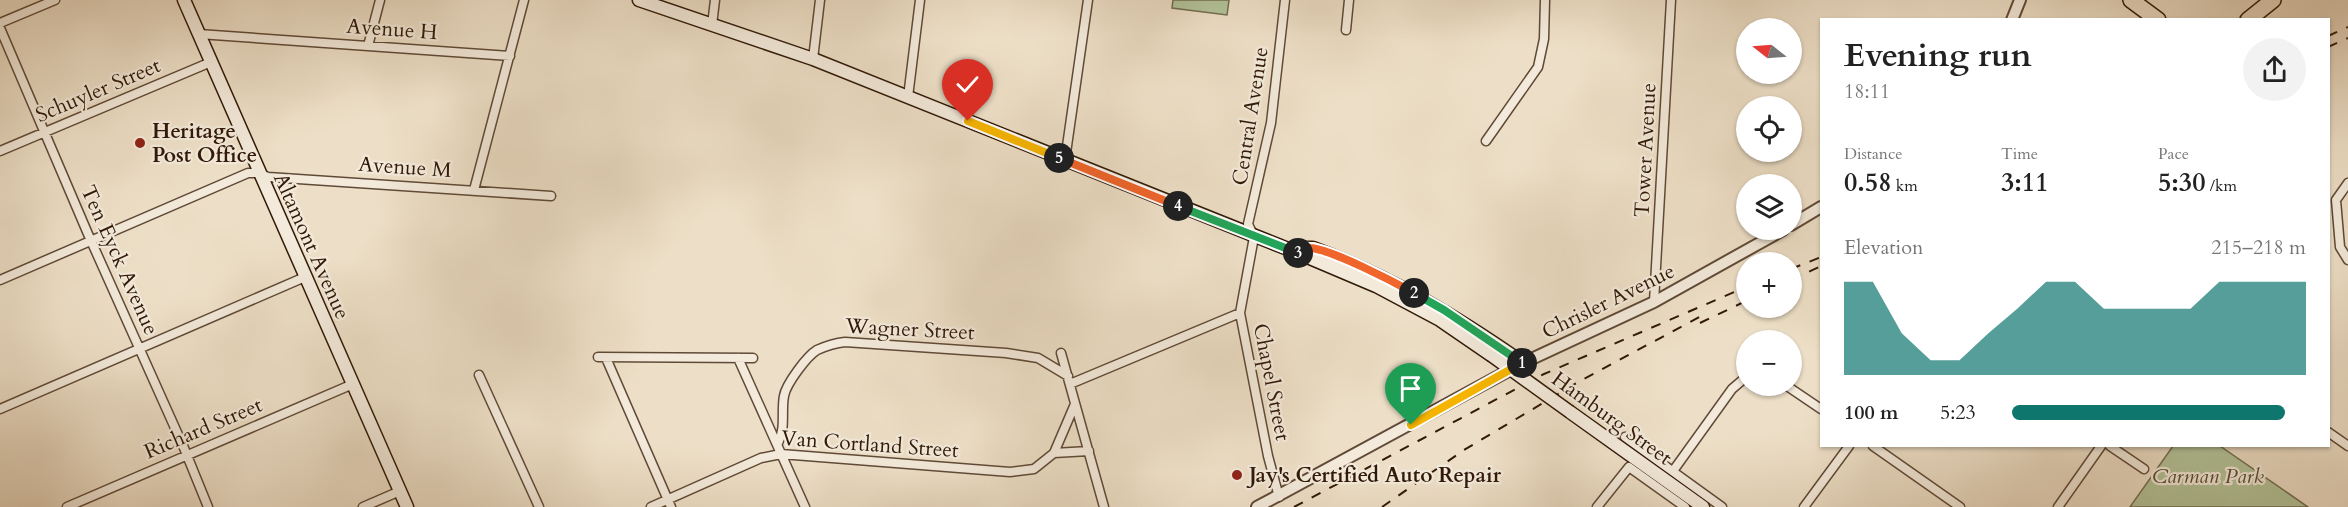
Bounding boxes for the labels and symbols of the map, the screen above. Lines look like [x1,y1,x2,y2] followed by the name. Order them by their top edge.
[345,12,439,47] street label: Avenue H
[1736,18,1802,84] north arrow
[1225,45,1276,187] street label: Central Avenue
[31,51,165,130] street label: Schuyler Street
[942,59,993,121] pin
[1627,82,1663,218] street label: Tower Avenue
[152,117,257,170] place label: Heritage Post Office
[133,136,147,150] marker: Heritage Post Office
[1044,143,1074,173] pin: 5
[357,150,453,185] street label: Avenue M
[266,168,357,324] street label: Altamont Avenue
[74,181,166,340] street label: Ten Eyck Avenue
[1163,191,1193,221] pin: 4
[1283,238,1313,268] pin: 3
[1537,257,1679,346] street label: Chrisler Avenue
[1399,278,1429,308] pin: 2
[844,312,976,347] street label: Wagner Street
[1246,321,1297,444] street label: Chapel Street
[1507,348,1537,378] pin: 1
[1385,363,1436,425] pin
[1545,365,1678,472] street label: Hamburg Street
[140,390,267,466] street label: Richard Street
[780,424,960,465] street label: Van Cortland Street
[1246,461,1502,490] place label: Jay's Certified Auto Repair
[2152,462,2265,491] park label: Carman Park
[1230,468,1244,482] marker: Jay's Certified Auto Repair

